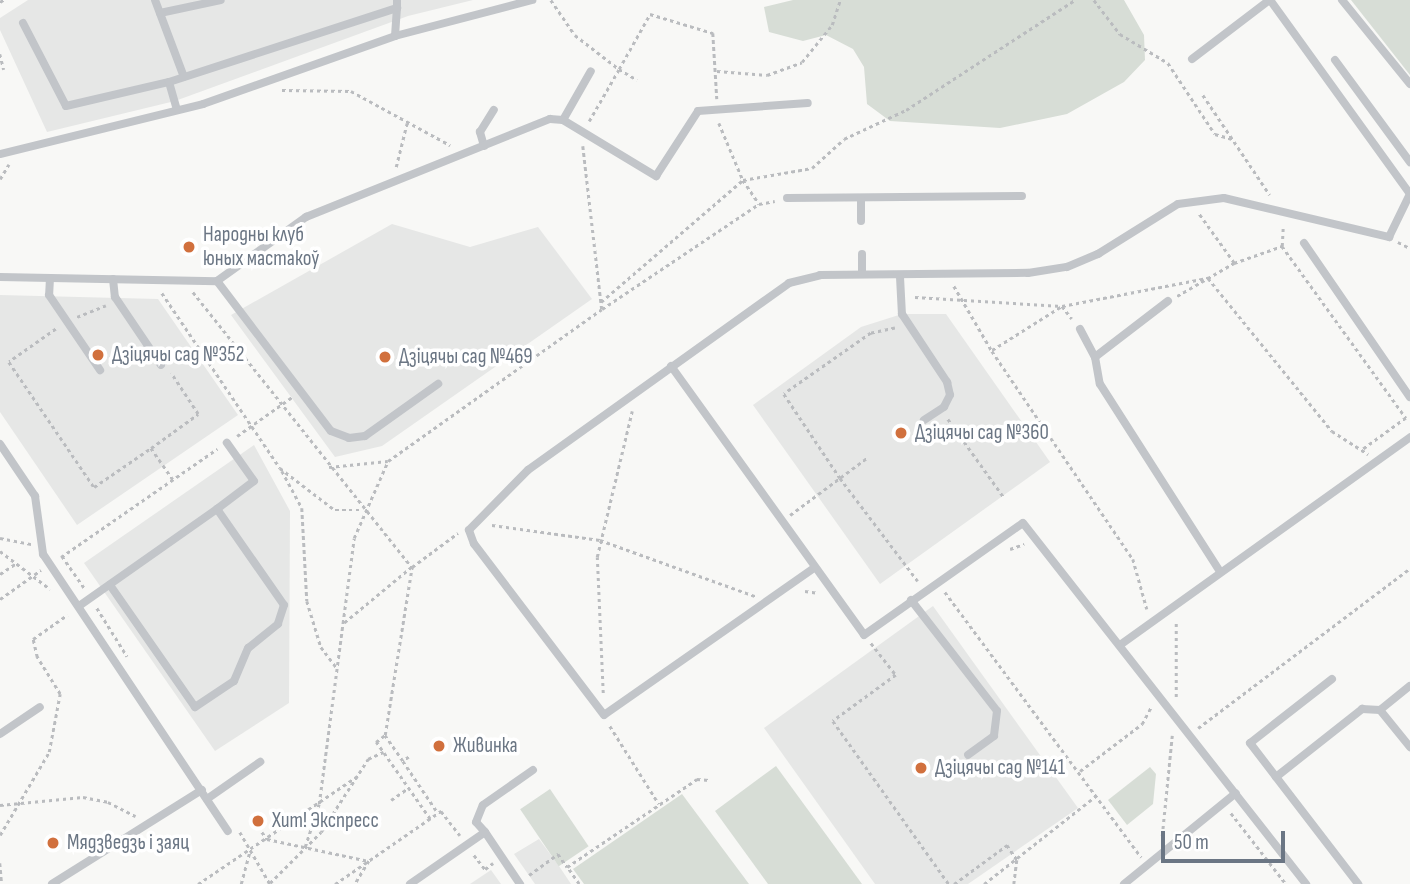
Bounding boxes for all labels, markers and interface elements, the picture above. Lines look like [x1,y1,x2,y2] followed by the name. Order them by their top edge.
[203,222,319,272] place label: Народны клуб юных мастакоў
[181,239,197,255] marker: Народны клуб юных мастакоў
[112,342,244,368] place label: Дзіцячы сад №352
[399,344,533,370] place label: Дзіцячы сад №469
[90,347,106,363] marker: Дзіцячы сад №352
[377,349,393,365] marker: Дзіцячы сад №469
[915,420,1049,446] place label: Дзіцячы сад №360
[893,425,909,441] marker: Дзіцячы сад №360
[453,733,518,759] place label: Живинка
[431,738,447,754] marker: Живинка
[935,755,1065,781] place label: Дзіцячы сад №141
[913,760,929,776] marker: Дзіцячы сад №141
[272,808,379,834] place label: Хит! Экспресс
[250,813,266,829] marker: Хит! Экспресс
[1165,818,1289,862] scale bar
[67,830,189,856] place label: Мядзведзь і заяц
[1174,830,1209,855] text: 50 m
[45,835,61,851] marker: Мядзведзь і заяц

